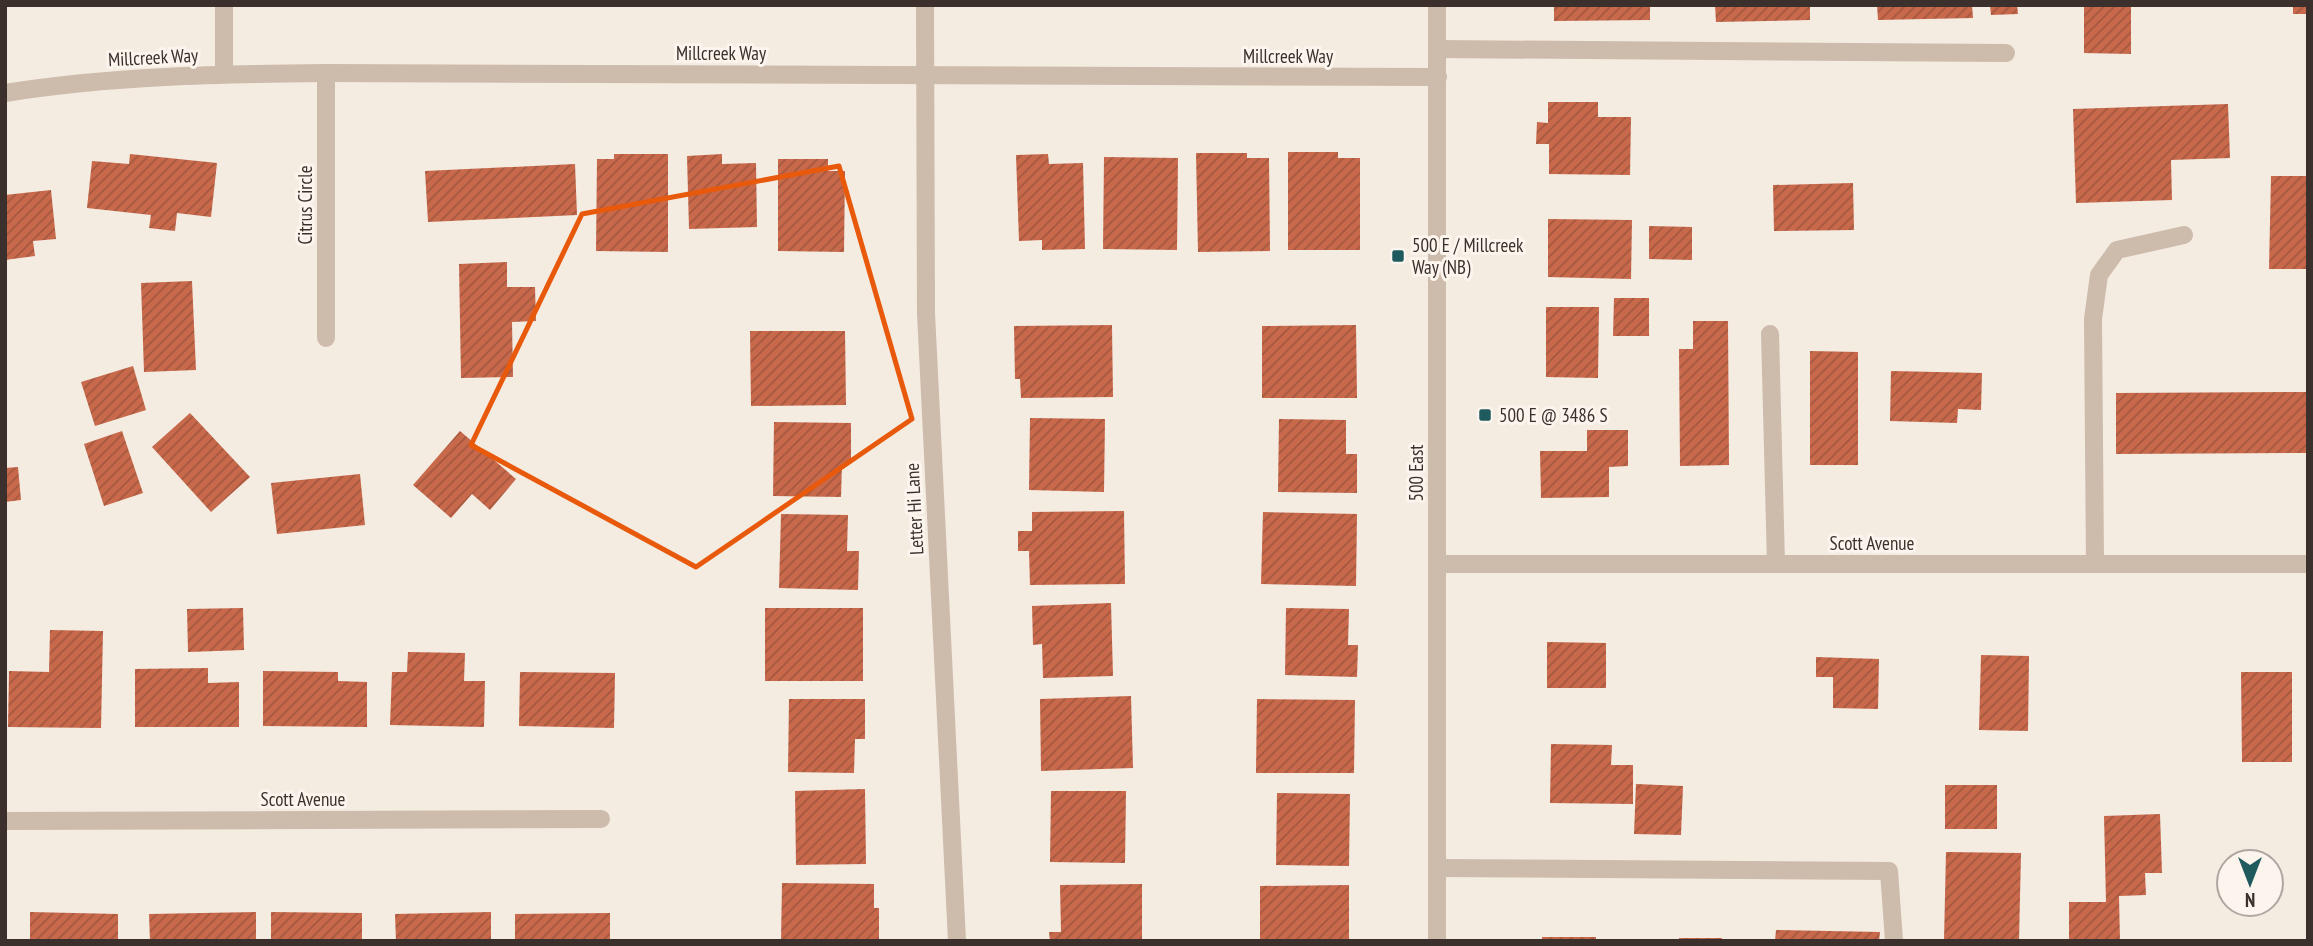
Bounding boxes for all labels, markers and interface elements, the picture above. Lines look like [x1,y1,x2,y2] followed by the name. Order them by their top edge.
[676,41,767,65] street label: Millcreek Way
[107,43,199,71] street label: Millcreek Way
[1243,44,1334,68] street label: Millcreek Way
[293,165,317,245] street label: Citrus Circle
[1412,233,1524,279] place label: 500 E / Millcreek Way (NB)
[1390,248,1406,264] marker: 500 E / Millcreek Way (NB)
[1499,403,1608,427] place label: 500 E @ 3486 S
[1477,407,1493,423] marker: 500 E @ 3486 S
[1404,444,1428,502] street label: 500 East
[900,462,928,556] street label: Letter Hi Lane
[1830,531,1915,555] street label: Scott Avenue
[261,787,346,811] street label: Scott Avenue
[2215,848,2285,918] north arrow
[2245,888,2255,912] text: N

